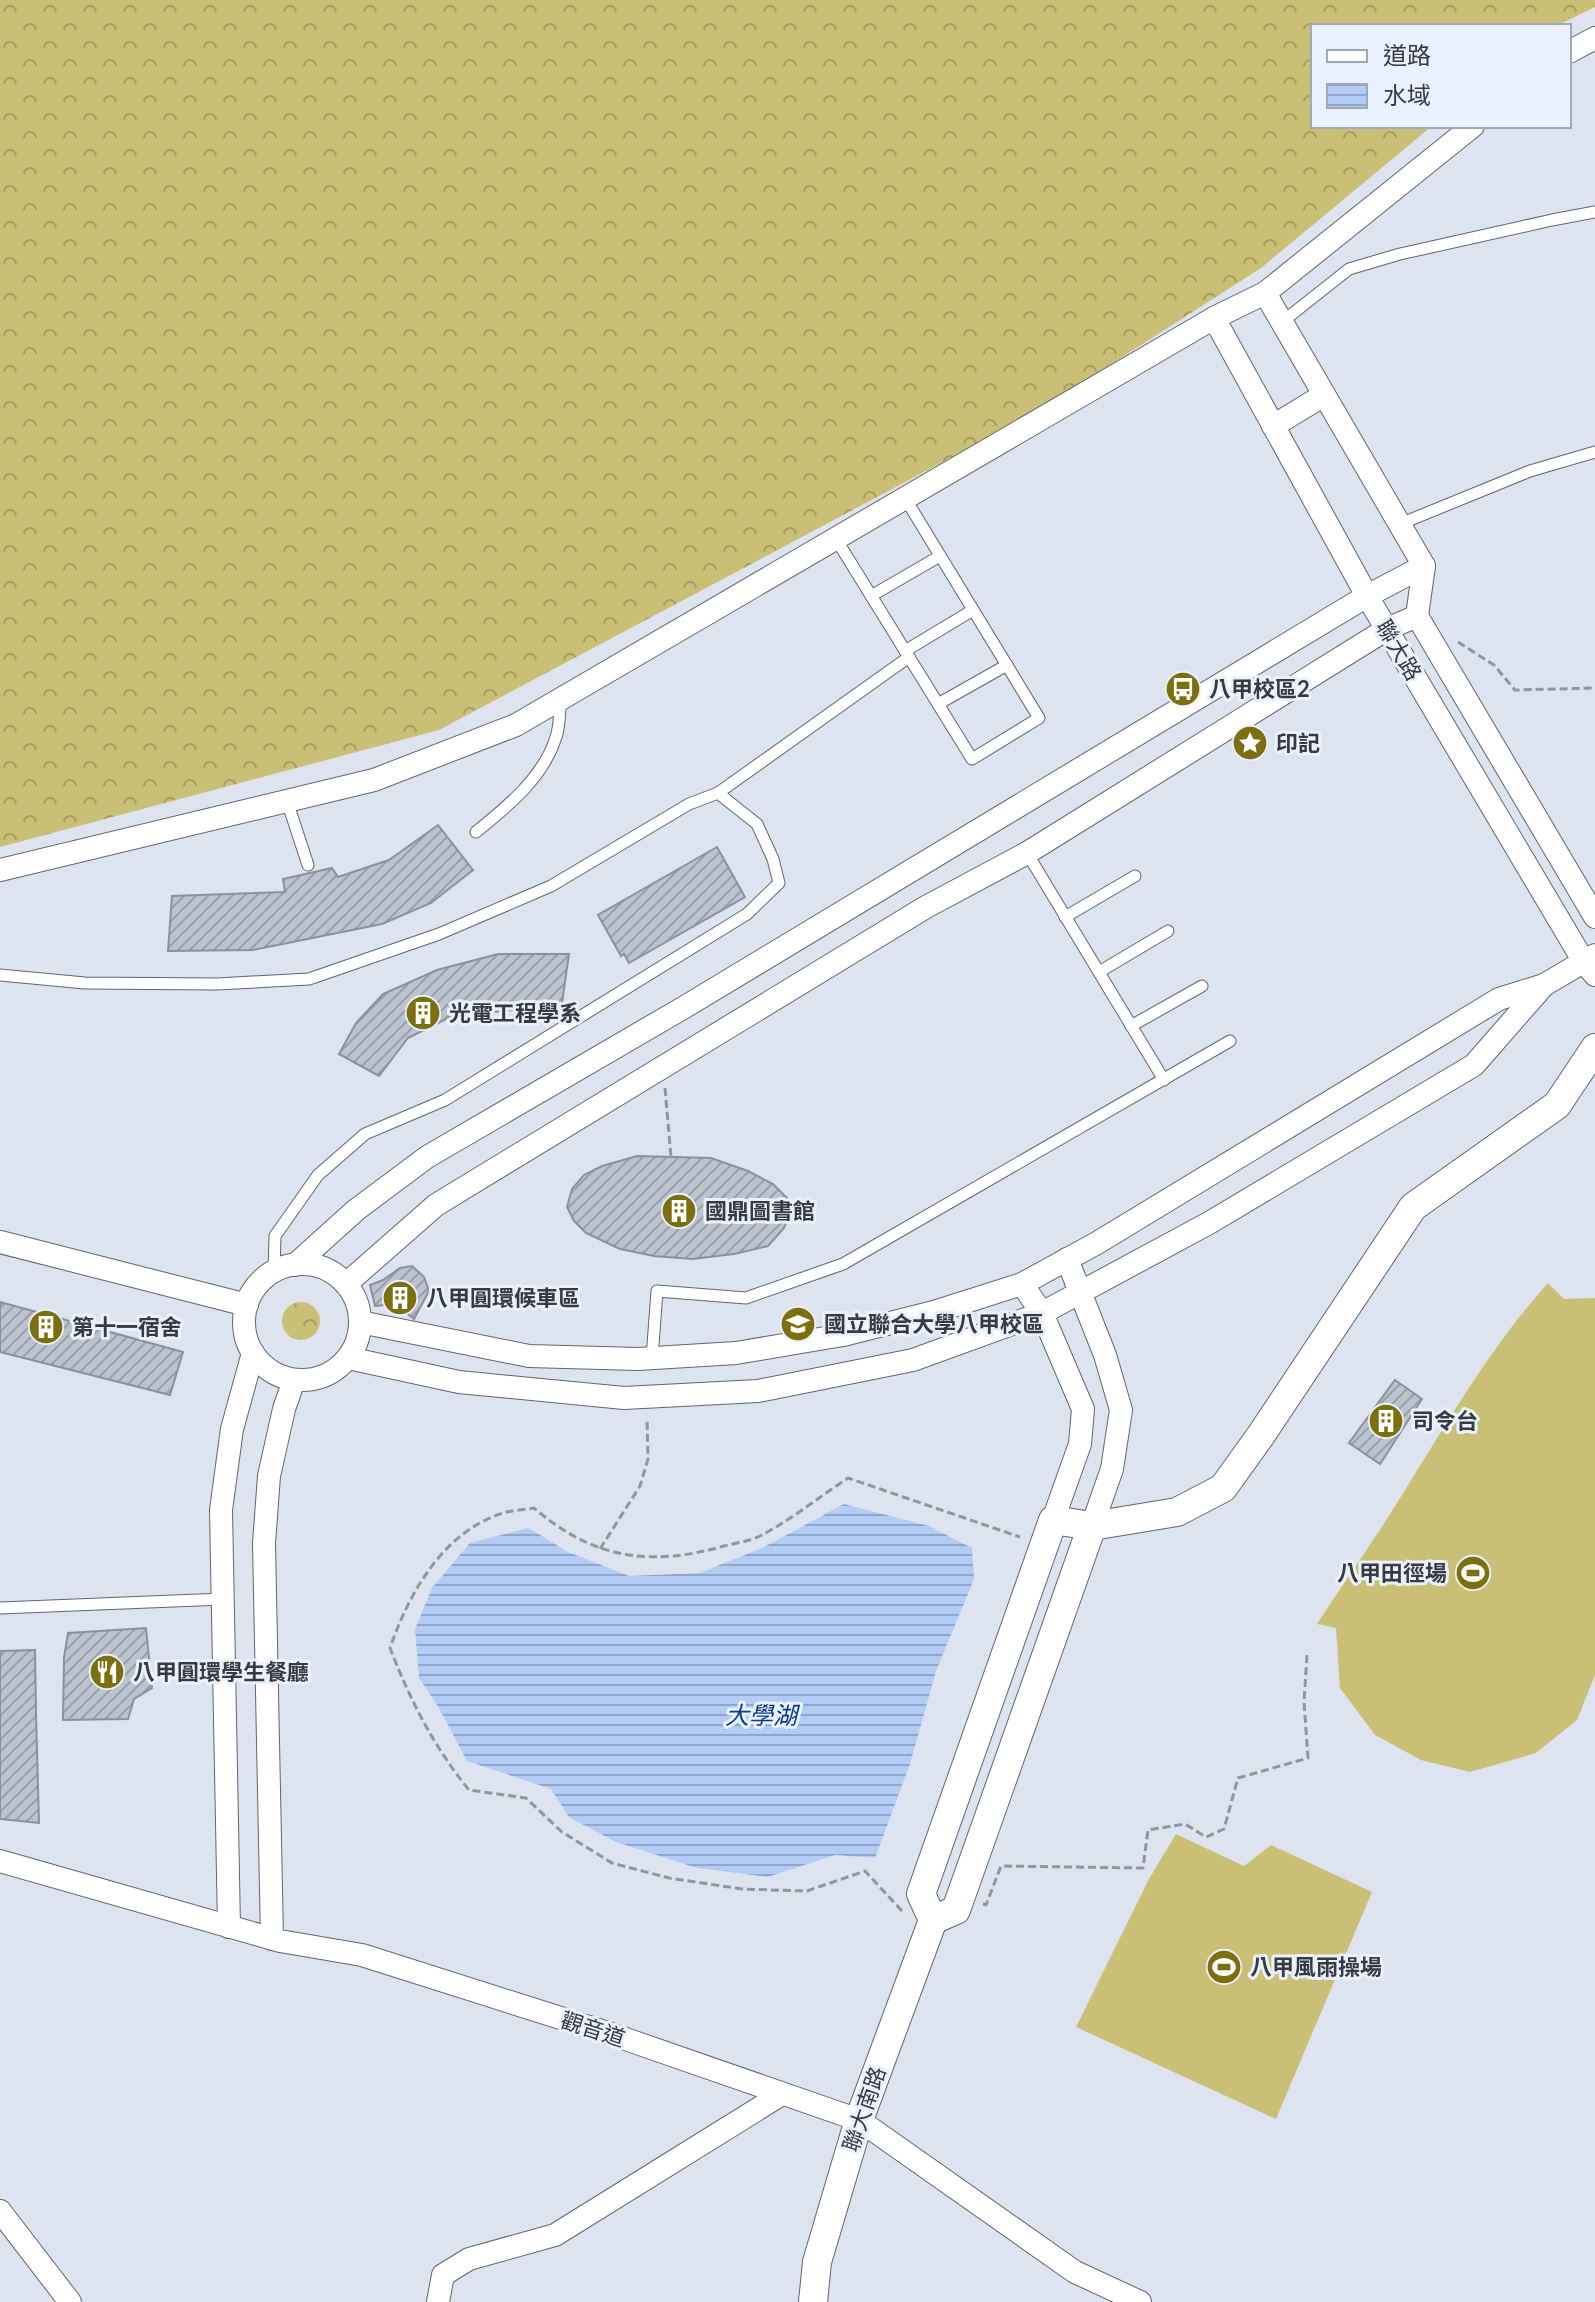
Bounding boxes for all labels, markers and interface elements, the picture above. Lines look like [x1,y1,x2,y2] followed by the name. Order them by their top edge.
[1311,24,1571,128] legend
[1383,40,1431,69] text: 道路
[1383,80,1431,109] text: 水域
[1371,614,1428,685] street label: 聯大路
[1164,670,1202,708] bus stop icon: 八甲校區2
[1209,675,1310,702] place label: 八甲校區2
[1231,724,1269,762] place icon: 印記
[1276,729,1320,756] place label: 印記
[404,994,442,1032] building icon: 光電工程學系
[449,999,581,1026] place label: 光電工程學系
[660,1192,698,1230] building icon: 國鼎圖書館
[705,1197,815,1224] place label: 國鼎圖書館
[381,1279,419,1317] building icon: 八甲圓環候車區
[426,1284,580,1311] place label: 八甲圓環候車區
[779,1305,817,1343] school or university icon: 國立聯合大學八甲校區
[27,1308,65,1346] building icon: 第十一宿舍
[824,1310,1044,1337] place label: 國立聯合大學八甲校區
[72,1313,182,1340] place label: 第十一宿舍
[1367,1402,1405,1440] building icon: 司令台
[1412,1407,1478,1434] place label: 司令台
[1454,1554,1492,1592] sports icon: 八甲田徑場
[1337,1559,1447,1586] place label: 八甲田徑場
[88,1653,126,1691] restaurant icon: 八甲圓環學生餐廳
[133,1658,309,1685] place label: 八甲圓環學生餐廳
[725,1700,801,1729] water label: 大學湖
[1205,1948,1243,1986] sports icon: 八甲風雨操場
[1250,1953,1382,1980] place label: 八甲風雨操場
[558,2005,629,2052] street label: 觀音道
[836,2063,891,2155] street label: 聯大南路

